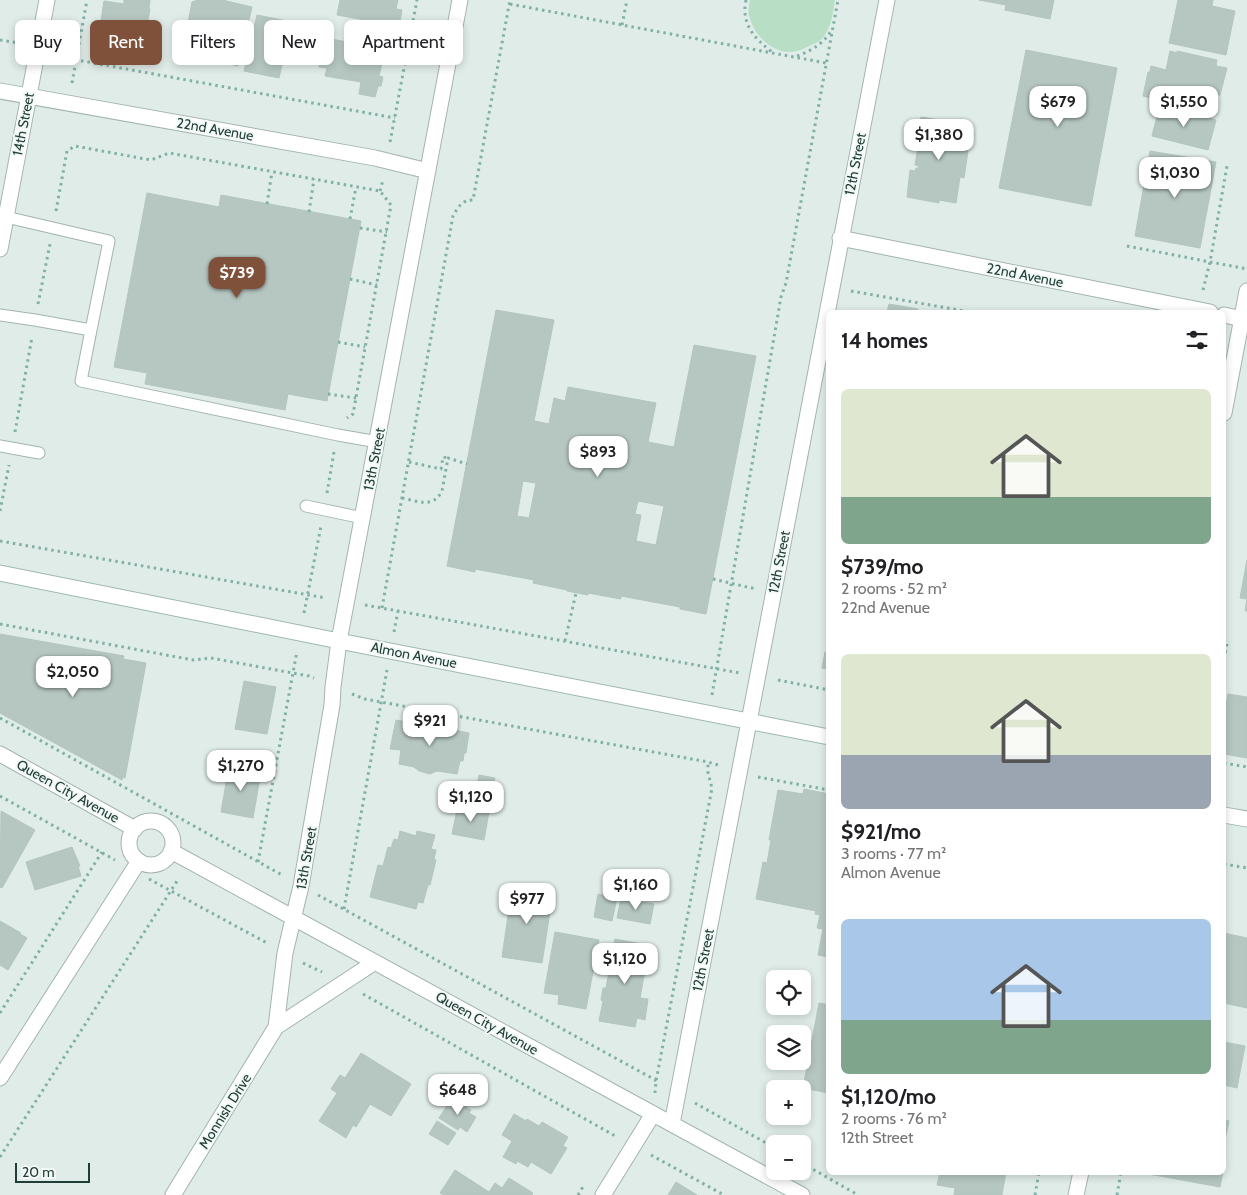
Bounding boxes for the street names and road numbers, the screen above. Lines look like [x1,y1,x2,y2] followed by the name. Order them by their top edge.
[8,91,38,157] street label: 14th Street
[175,113,255,145] street label: 22nd Avenue
[840,131,870,197] street label: 12th Street
[985,259,1065,291] street label: 22nd Avenue
[359,426,389,492] street label: 13th Street
[764,529,794,595] street label: 12th Street
[369,638,459,672] street label: Almon Avenue
[13,755,123,827] street label: Queen City Avenue
[292,825,320,891] street label: 13th Street
[688,927,718,993] street label: 12th Street
[432,987,542,1059] street label: Queen City Avenue
[195,1070,255,1152] street label: Monnish Drive

